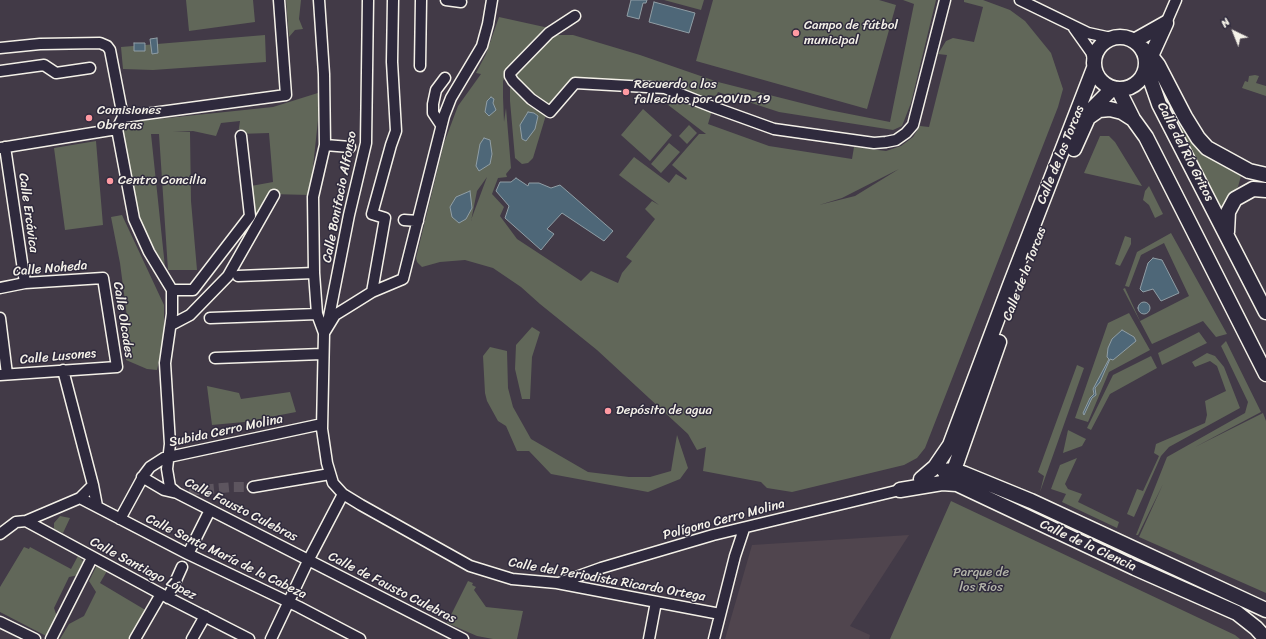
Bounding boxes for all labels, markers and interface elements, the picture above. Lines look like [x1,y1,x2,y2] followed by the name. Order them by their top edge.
[1214,12,1254,52] north arrow
[1216,13,1235,32] text: N
[804,18,898,49] place label: Campo de fútbol municipal
[791,28,801,38] marker: Campo de fútbol municipal
[634,77,770,108] place label: Recuerdo a los fallecidos por COVID-19
[621,87,631,97] marker: Recuerdo a los fallecidos por COVID-19
[1153,100,1217,204] street label: Calle del Río Gritos
[97,103,161,134] place label: Comisiones Obreras
[1034,103,1088,207] street label: Calle de las Torcas
[84,113,94,123] marker: Comisiones Obreras
[320,130,360,264] street label: Calle Bonifacio Alfonso
[15,172,41,254] street label: Calle Ercávica
[118,173,206,189] place label: Centro Concilia
[105,176,115,186] marker: Centro Concilia
[1000,225,1050,323] street label: Calle de la Torcas
[12,258,88,280] street label: Calle Noheda
[109,281,137,359] street label: Calle Olcades
[19,346,97,368] street label: Calle Lusones
[616,403,712,419] place label: Depósito de agua
[603,406,613,416] marker: Depósito de agua
[168,411,284,451] street label: Subida Cerro Molina
[182,475,300,545] street label: Calle Fausto Culebras
[661,496,787,544] street label: Polígono Cerro Molina
[143,511,309,603] street label: Calle Santa María de la Cabeza
[1037,517,1139,575] street label: Calle de la Ciencia
[87,534,199,604] street label: Calle Santiago López
[325,549,459,627] street label: Calle de Fausto Culebras
[507,555,707,605] street label: Calle del Periodista Ricardo Ortega
[953,565,1009,596] park label: Parque de los Ríos

